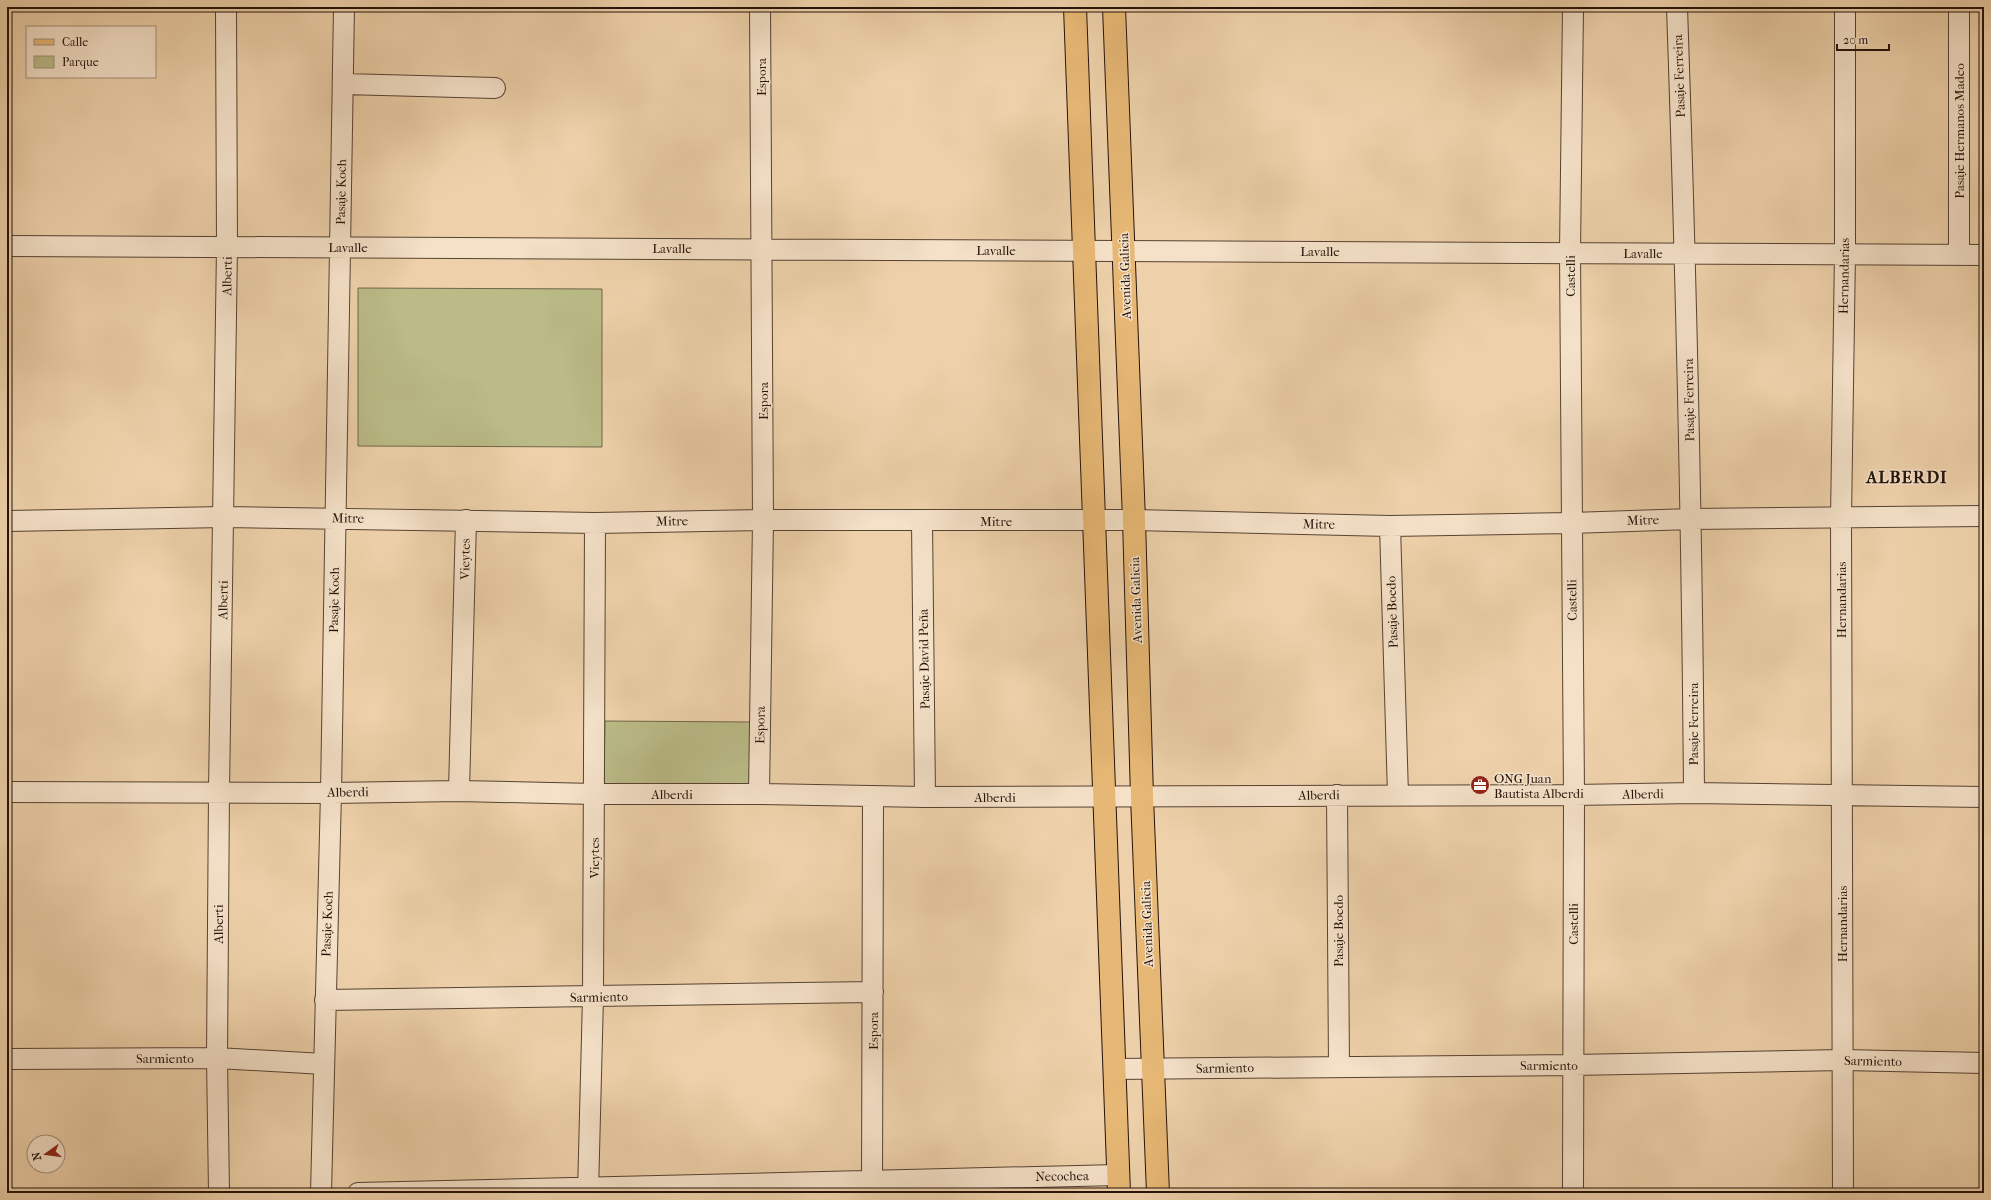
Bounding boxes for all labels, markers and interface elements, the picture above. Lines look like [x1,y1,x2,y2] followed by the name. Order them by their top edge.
[26,26,156,78] legend
[1837,26,1889,52] scale bar
[1670,33,1688,118] street label: Pasaje Ferreira
[1843,33,1868,47] text: 20 m
[62,35,88,49] text: Calle
[62,55,99,69] text: Parque
[754,57,769,96] street label: Espora
[1952,63,1967,199] street label: Pasaje Hermanos Madeo
[333,158,349,225] street label: Pasaje Koch
[1116,232,1134,320] street label: Avenida Galicia
[1836,237,1852,314] street label: Hernandarias
[328,240,368,255] street label: Lavalle
[652,241,692,256] street label: Lavalle
[976,243,1016,258] street label: Lavalle
[1300,244,1340,259] street label: Lavalle
[1623,246,1663,261] street label: Lavalle
[1563,255,1578,297] street label: Castelli
[219,256,235,297] street label: Alberti
[1681,357,1697,442] street label: Pasaje Ferreira
[756,381,771,420] street label: Espora
[1865,467,1948,487] district label: ALBERDI
[332,510,365,526] street label: Mitre
[1627,512,1660,528] street label: Mitre
[656,513,689,529] street label: Mitre
[980,514,1013,529] street label: Mitre
[1303,516,1336,532] street label: Mitre
[457,538,473,581] street label: Vieytes
[1127,556,1145,644] street label: Avenida Galicia
[1834,562,1849,638] street label: Hernandarias
[326,566,342,633] street label: Pasaje Koch
[1383,575,1401,648] street label: Pasaje Boedo
[1564,579,1580,621] street label: Castelli
[215,580,231,621] street label: Alberti
[916,608,932,709] street label: Pasaje David Peña
[1686,681,1701,766] street label: Pasaje Ferreira
[752,705,768,744] street label: Espora
[1494,771,1584,801] place label: ONG Juan Bautista Alberdi
[1469,774,1491,796] office icon: ONG Juan Bautista Alberdi
[326,784,369,800] street label: Alberdi
[1621,786,1664,802] street label: Alberdi
[650,787,693,802] street label: Alberdi
[1297,787,1340,803] street label: Alberdi
[973,790,1016,805] street label: Alberdi
[587,837,602,880] street label: Vieytes
[1138,880,1156,968] street label: Avenida Galicia
[1835,886,1850,962] street label: Hernandarias
[318,890,336,957] street label: Pasaje Koch
[1331,894,1346,967] street label: Pasaje Boedo
[1566,903,1581,945] street label: Castelli
[211,904,226,945] street label: Alberti
[570,989,628,1005] street label: Sarmiento
[866,1011,881,1050] street label: Espora
[136,1051,194,1066] street label: Sarmiento
[1844,1053,1902,1069] street label: Sarmiento
[1520,1058,1578,1073] street label: Sarmiento
[1196,1060,1254,1076] street label: Sarmiento
[26,1134,66,1174] north arrow
[29,1150,44,1162] text: N
[1035,1168,1090,1184] street label: Necochea

